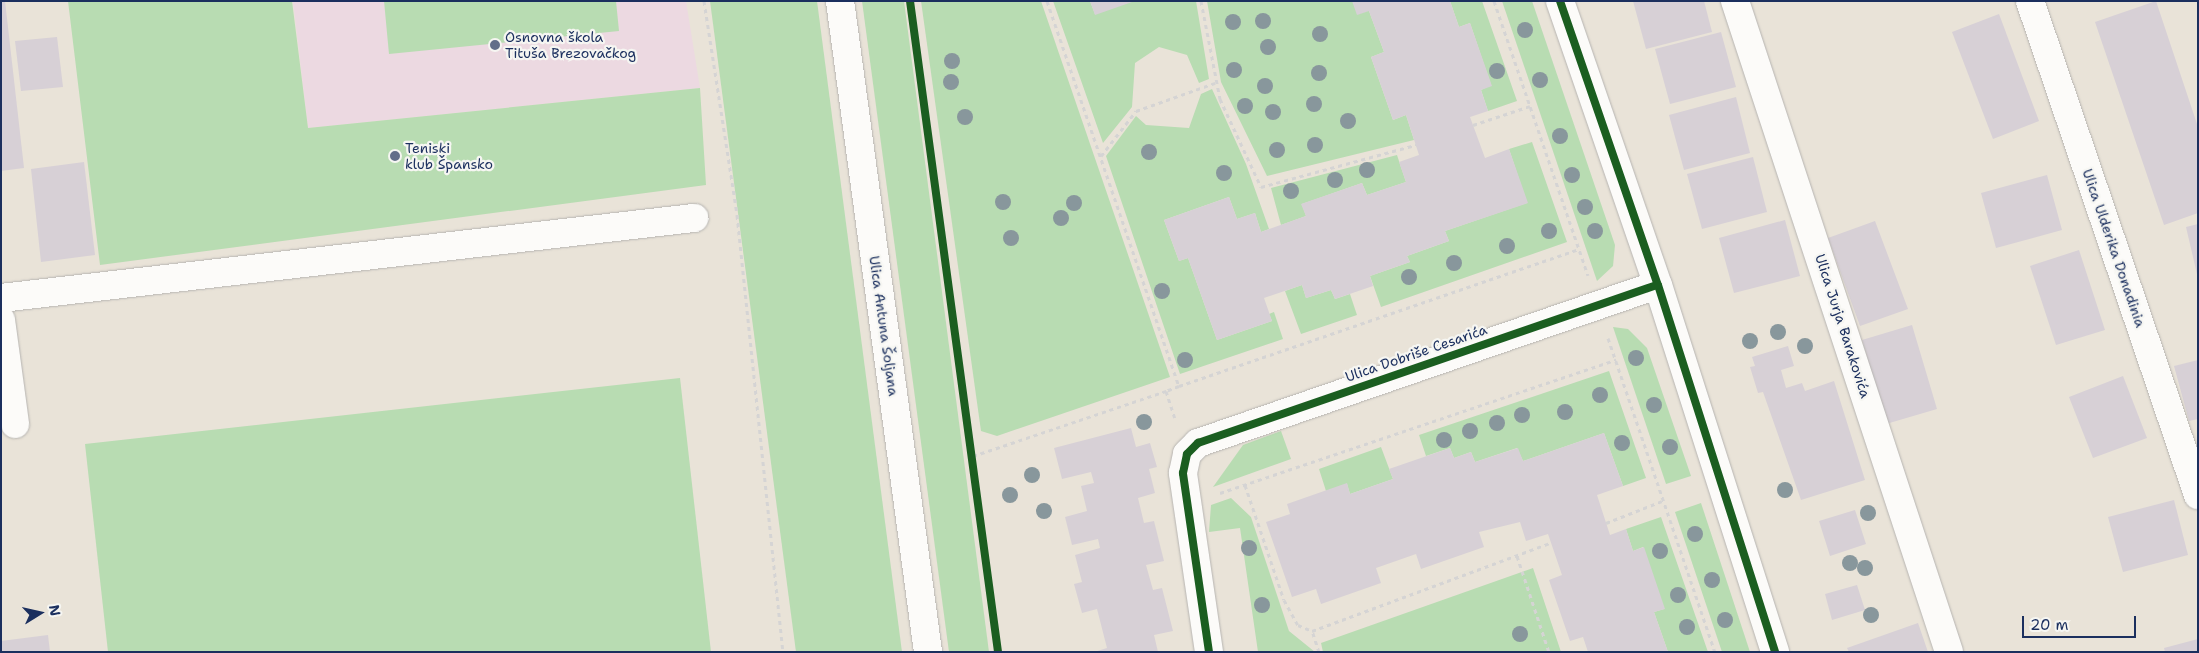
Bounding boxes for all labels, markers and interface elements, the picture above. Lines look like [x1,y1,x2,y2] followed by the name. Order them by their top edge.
[505,29,636,62] place label: Osnovna škola Tituša Brezovačkog
[489,39,501,51] marker: Osnovna škola Tituša Brezovačkog
[405,140,493,172] place label: Teniski klub Špansko
[389,150,401,162] marker: Teniski klub Špansko
[2079,167,2149,329] street label: Ulica Ulderika Donadinia
[1812,252,1874,400] street label: Ulica Jurja Barakovića
[866,255,902,397] street label: Ulica Antuna Šoljana
[1343,321,1489,385] street label: Ulica Dobriše Cesarića
[15,588,65,638] north arrow
[45,603,65,617] text: N
[2024,606,2138,638] scale bar
[2030,615,2069,635] text: 20 m

